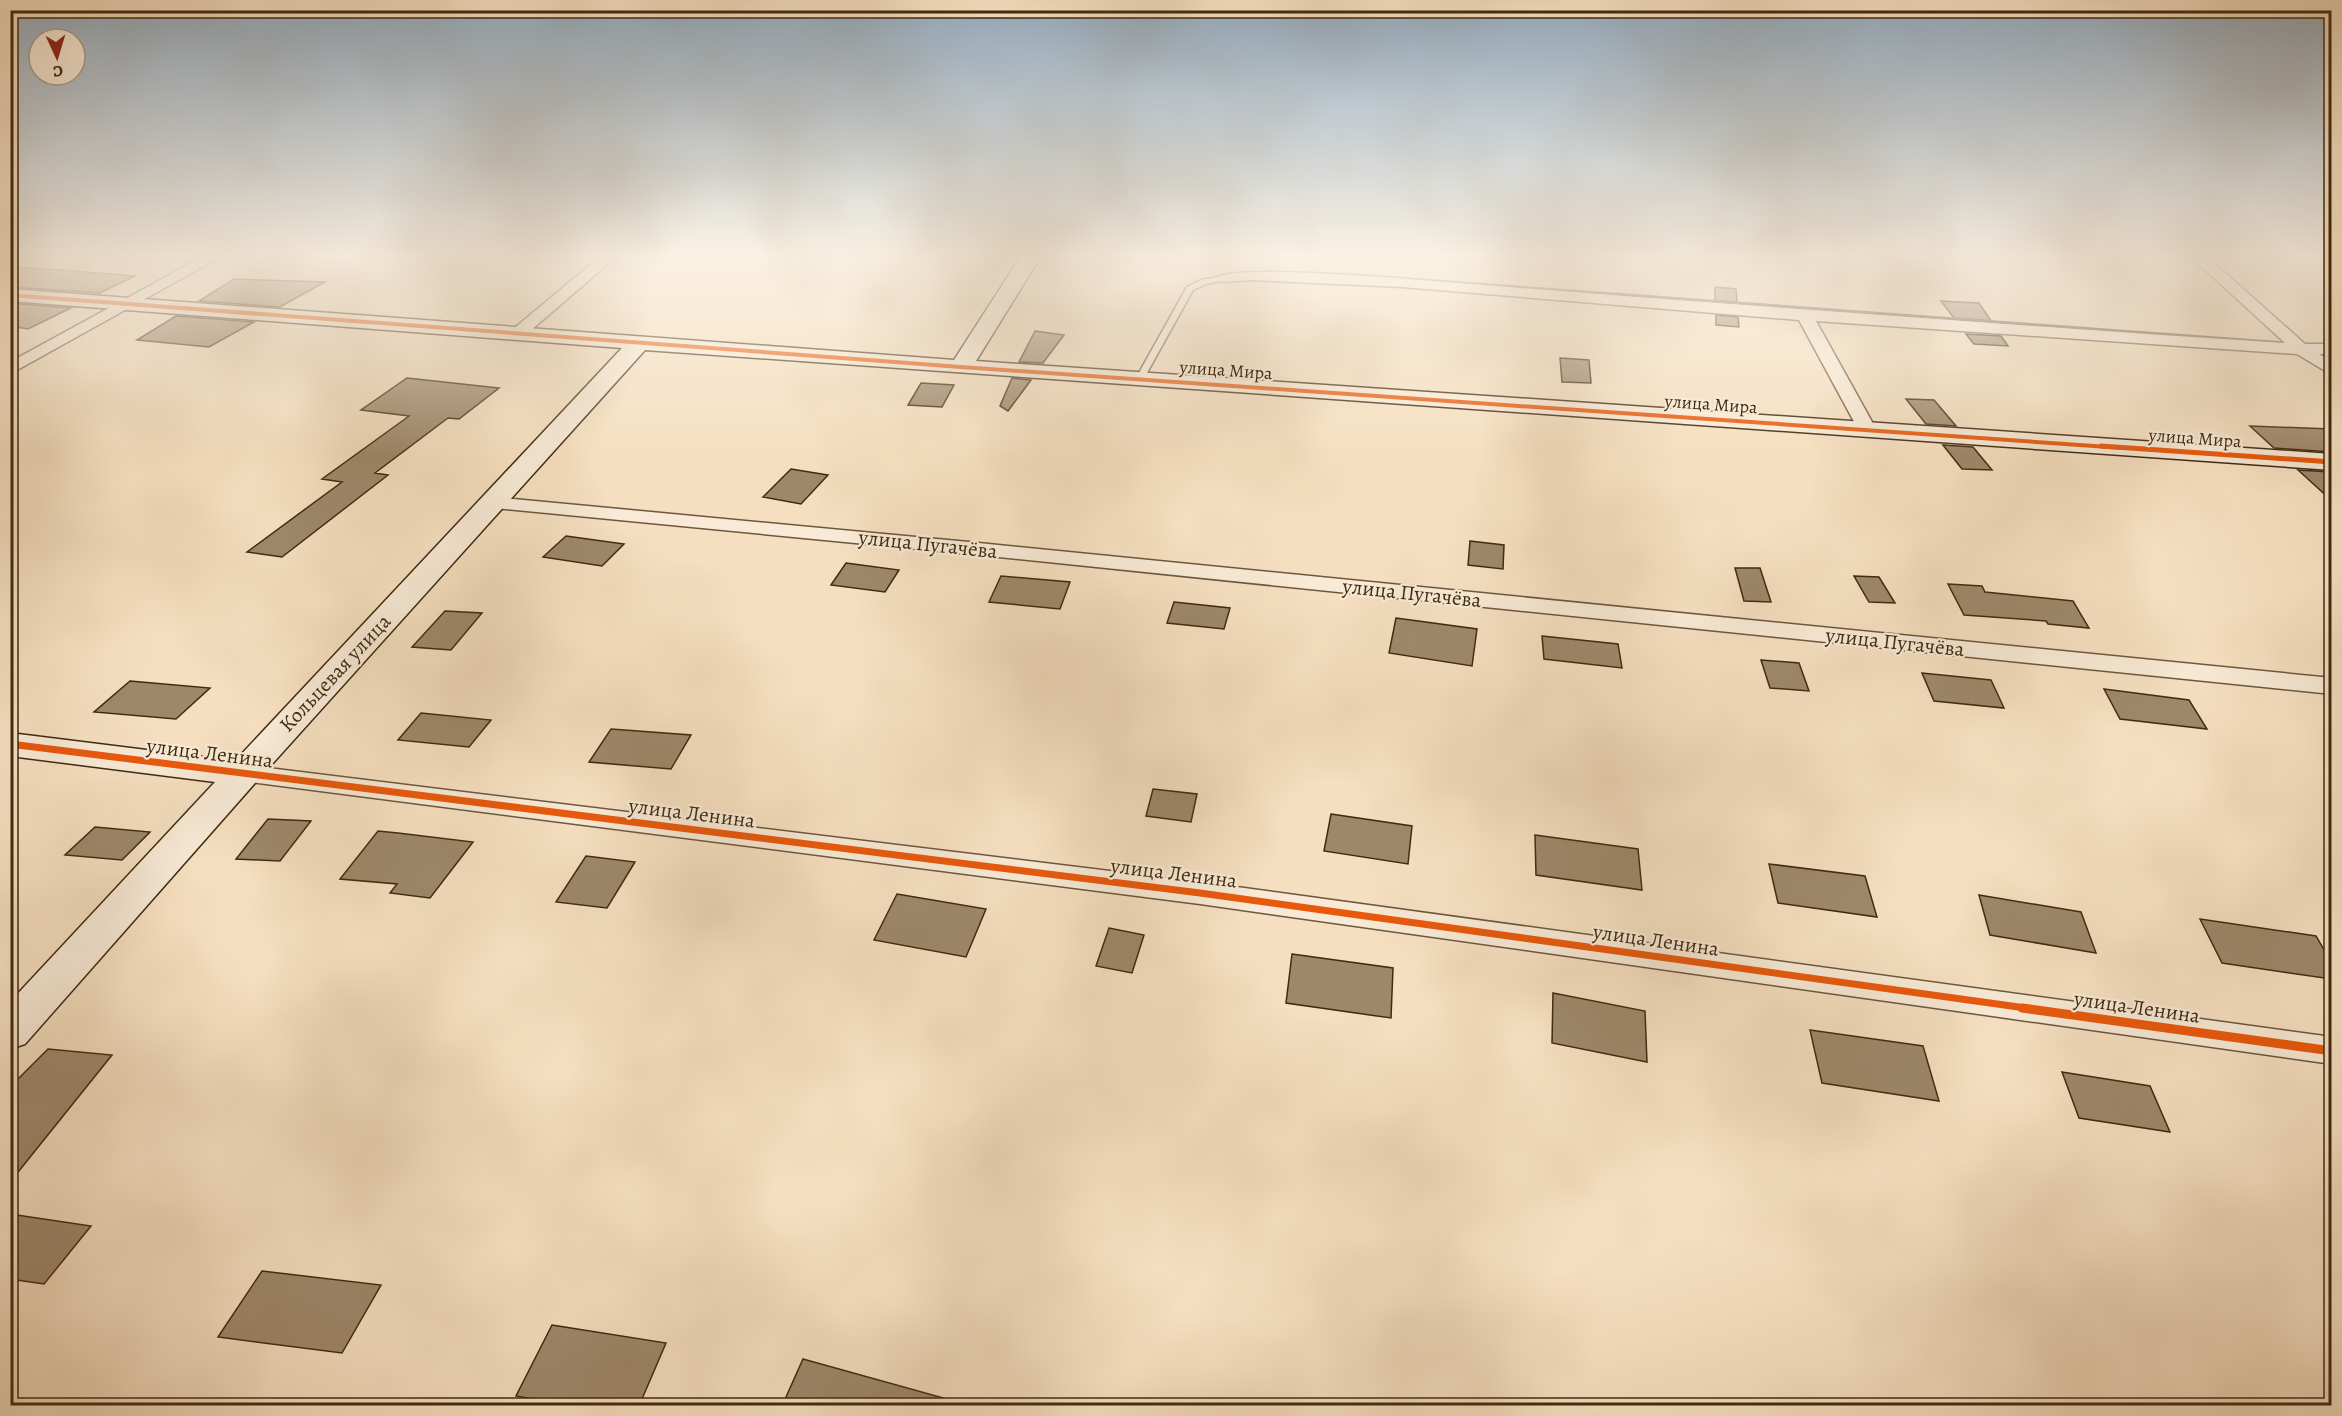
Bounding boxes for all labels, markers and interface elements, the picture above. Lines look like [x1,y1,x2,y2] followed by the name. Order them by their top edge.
[27,27,87,87] north arrow
[52,60,64,82] text: С
[1178,355,1274,385] street label: улица Мира
[1663,389,1759,419] street label: улица Мира
[2147,423,2243,453] street label: улица Мира
[856,523,999,565] street label: улица Пугачёва
[1340,572,1483,614] street label: улица Пугачёва
[273,608,397,738] street label: Кольцевая улица
[1823,621,1966,663] street label: улица Пугачёва
[144,731,275,775] street label: улица Ленина
[626,791,757,835] street label: улица Ленина
[1108,851,1239,895] street label: улица Ленина
[1590,917,1721,963] street label: улица Ленина
[2071,984,2202,1030] street label: улица Ленина

